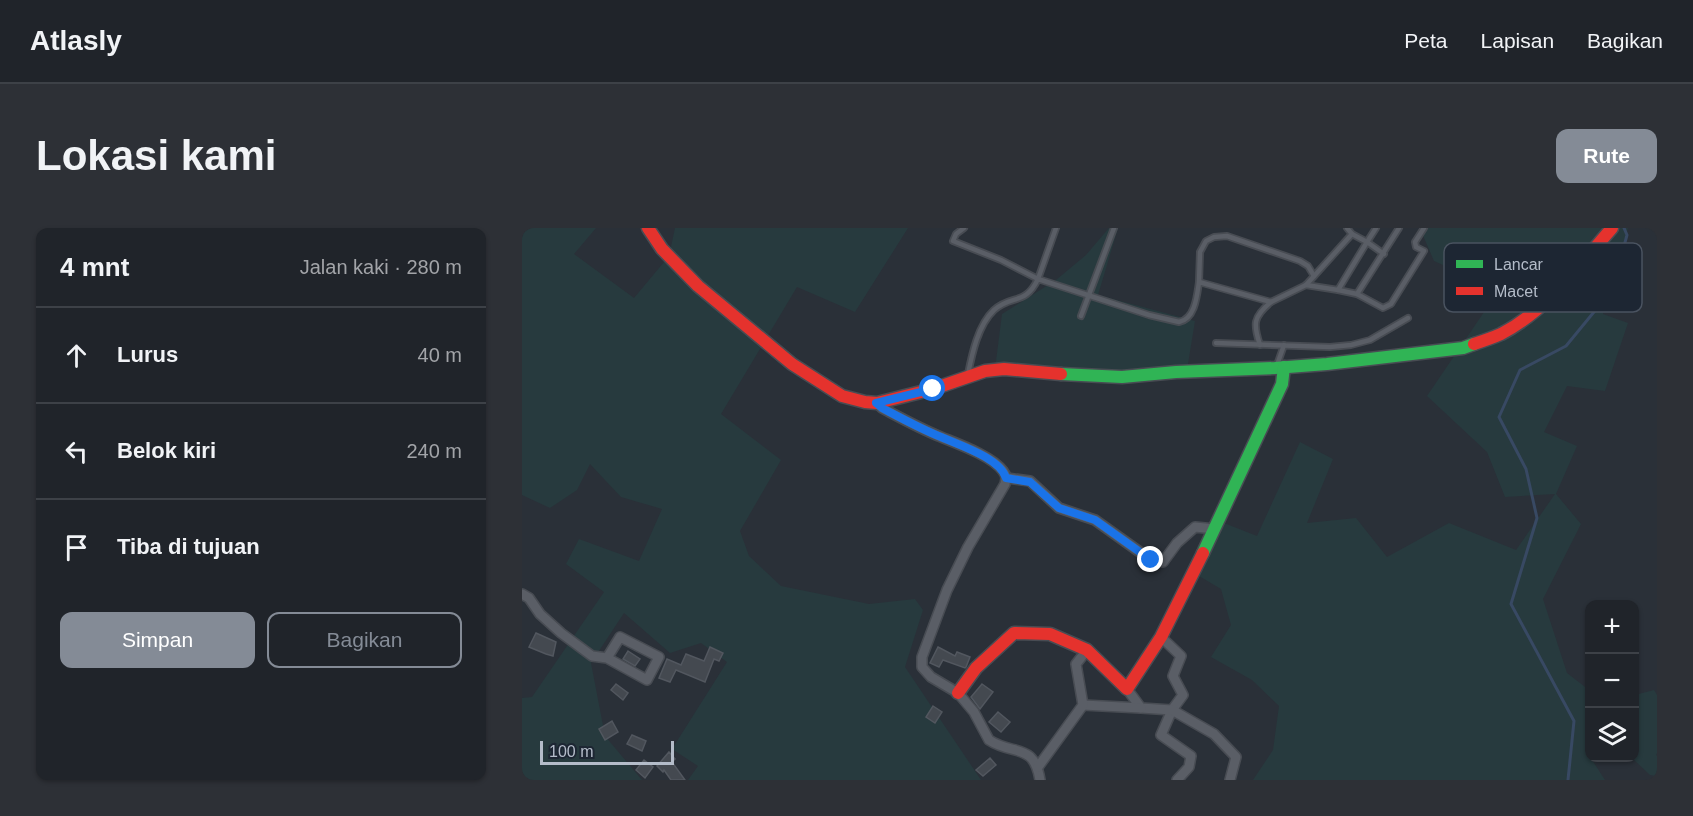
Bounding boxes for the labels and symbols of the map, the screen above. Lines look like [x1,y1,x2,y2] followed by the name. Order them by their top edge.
[1444,243,1642,312] legend
[1494,256,1544,273] text: Lancar
[1494,283,1538,300] text: Macet
[919,375,945,401] route start
[1137,546,1163,572] route end
[540,738,674,766] scale bar

